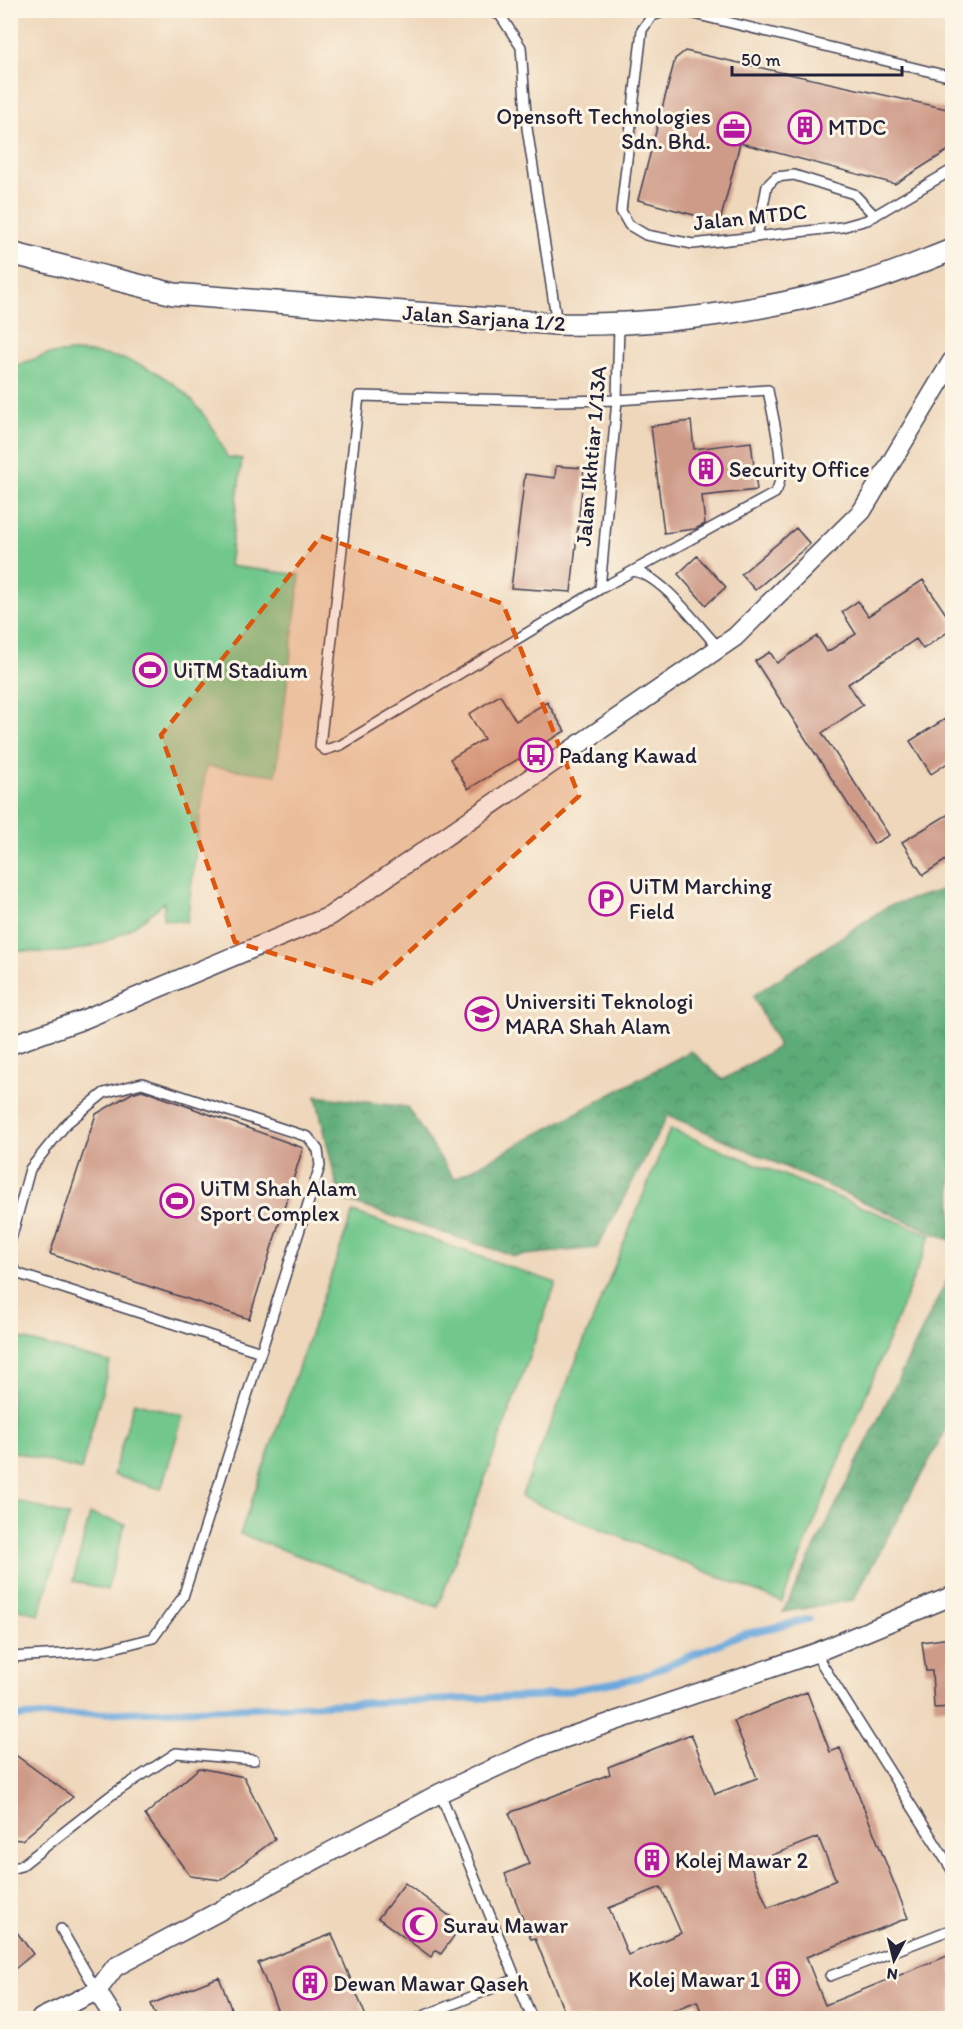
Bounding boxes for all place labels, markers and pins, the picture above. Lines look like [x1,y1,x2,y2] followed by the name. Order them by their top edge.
[496,103,711,155] place label: Opensoft Technologies Sdn. Bhd.
[787,109,823,145] building icon: MTDC
[716,111,752,147] office icon: Opensoft Technologies Sdn. Bhd.
[828,114,886,141] place label: MTDC
[688,451,724,487] building icon: Security Office
[729,456,870,483] place label: Security Office
[132,652,168,688] sports icon: UiTM Stadium
[173,657,308,684] place label: UiTM Stadium
[518,737,554,773] bus stop icon: Padang Kawad
[559,742,697,769] place label: Padang Kawad
[629,873,773,925] place label: UiTM Marching Field
[588,881,624,917] parking icon: UiTM Marching Field
[505,988,693,1040] place label: Universiti Teknologi MARA Shah Alam
[464,996,500,1032] school or university icon: Universiti Teknologi MARA Shah Alam
[200,1175,357,1227] place label: UiTM Shah Alam Sport Complex
[159,1183,195,1219] sports icon: UiTM Shah Alam Sport Complex
[634,1842,670,1878] building icon: Kolej Mawar 2
[675,1847,809,1874] place label: Kolej Mawar 2
[402,1907,438,1943] mosque icon: Surau Mawar
[443,1912,568,1939] place label: Surau Mawar
[765,1961,801,1997] building icon: Kolej Mawar 1
[292,1965,328,2001] building icon: Dewan Mawar Qaseh
[628,1966,760,1993] place label: Kolej Mawar 1
[333,1970,529,1997] place label: Dewan Mawar Qaseh

